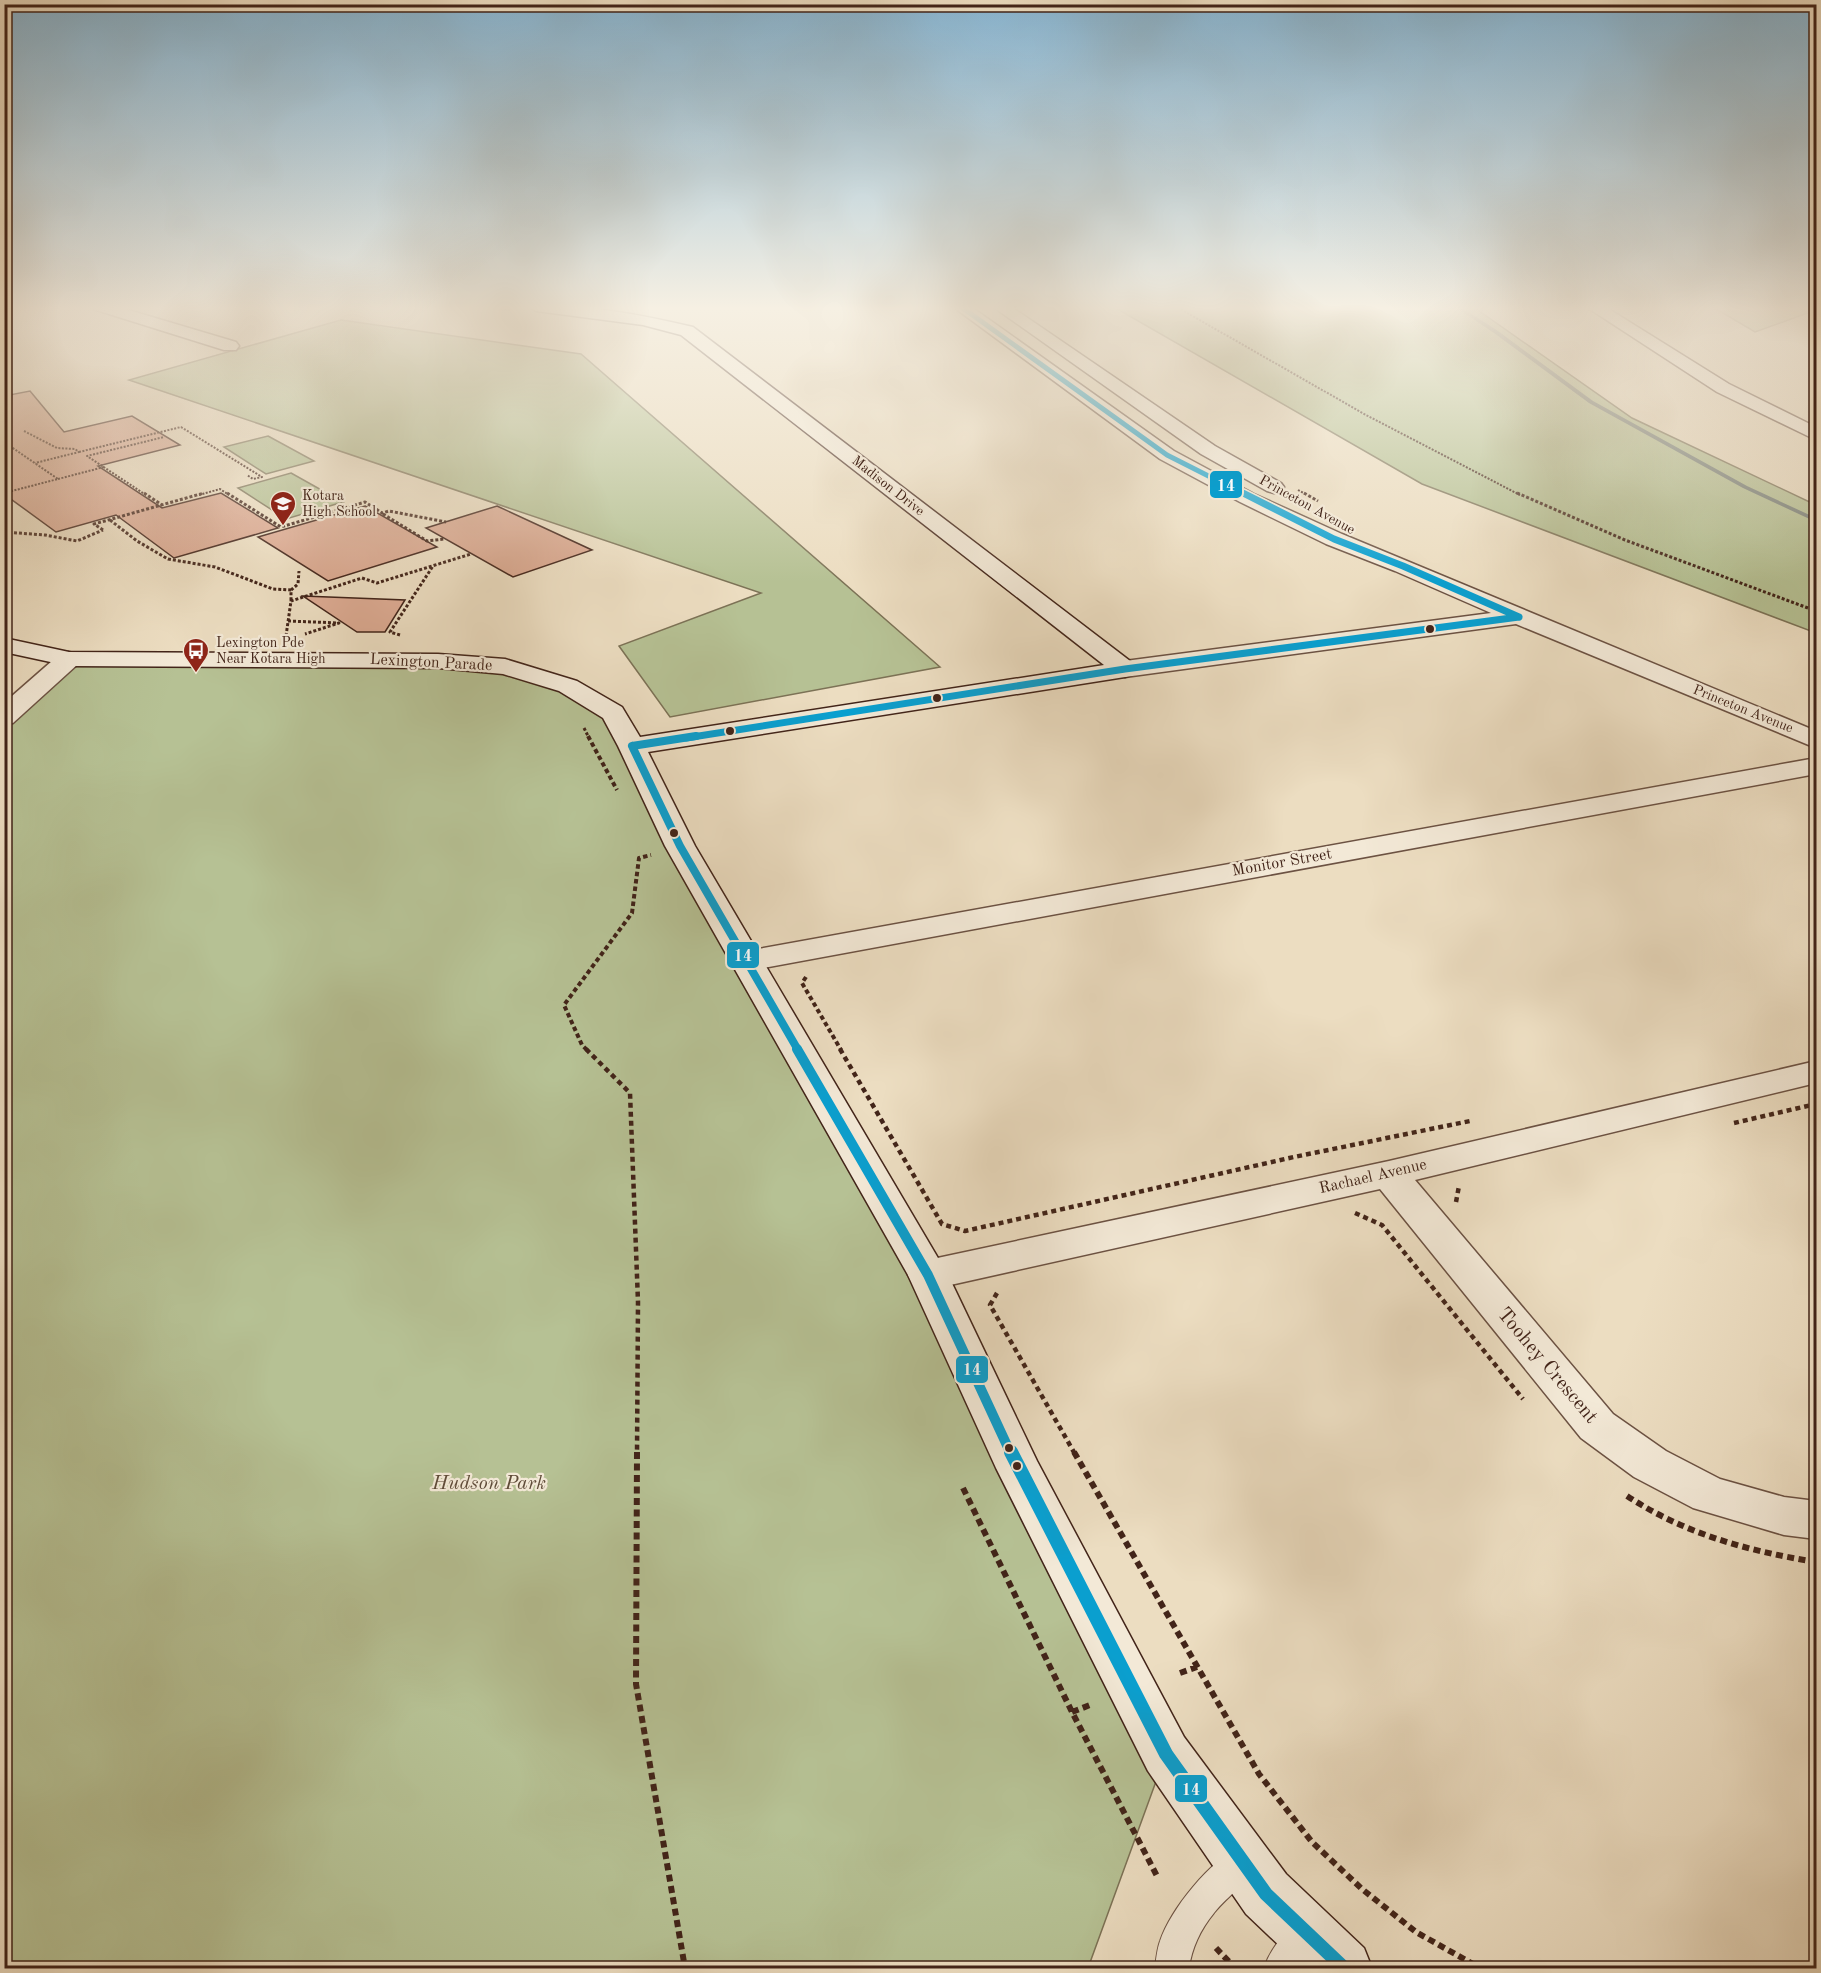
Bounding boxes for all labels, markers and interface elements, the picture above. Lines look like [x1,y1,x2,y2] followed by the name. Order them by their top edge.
[849,453,927,519] street label: Madison Drive
[1209,470,1243,499] line badge: 14
[1257,473,1357,537] street label: Princeton Avenue
[1217,479,1235,495] text: 14
[268,489,298,527] school or university icon: Kotara High School
[302,489,376,519] place label: Kotara High School
[1424,623,1436,635] unlabelled marker
[181,636,211,674] bus stop icon: Lexington Pde Near Kotara High
[216,636,326,666] place label: Lexington Pde Near Kotara High
[369,652,493,674] street label: Lexington Parade
[1691,682,1795,736] street label: Princeton Avenue
[931,692,943,704] unlabelled marker
[724,725,736,737] unlabelled marker
[668,827,680,839] unlabelled marker
[1231,846,1334,880] street label: Monitor Street
[726,941,760,969] line badge: 14
[734,949,752,965] text: 14
[1318,1157,1428,1197] street label: Rachael Avenue
[1493,1304,1601,1428] street label: Toohey Crescent
[955,1355,989,1384] line badge: 14
[963,1363,981,1379] text: 14
[1003,1442,1015,1454] unlabelled marker
[1011,1460,1023,1472] unlabelled marker
[431,1474,546,1494] park label: Hudson Park
[1174,1774,1208,1803] line badge: 14
[1182,1783,1200,1799] text: 14

